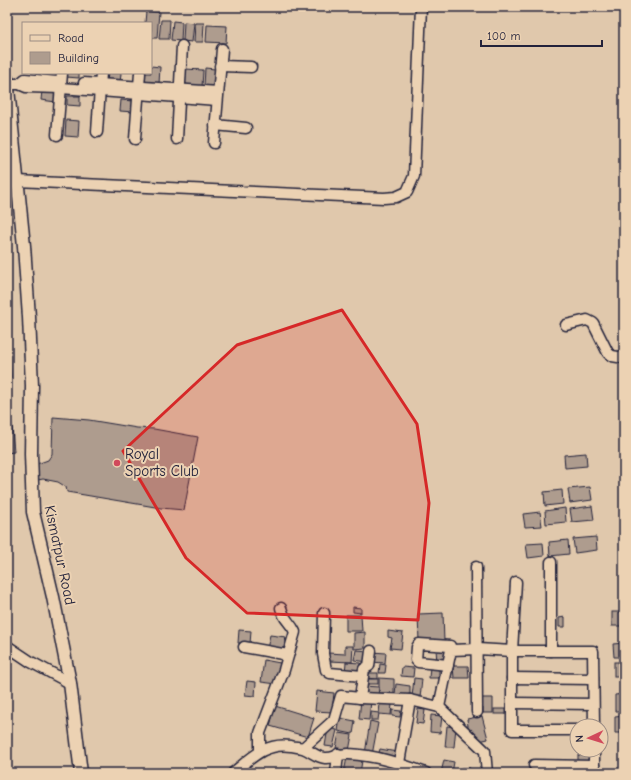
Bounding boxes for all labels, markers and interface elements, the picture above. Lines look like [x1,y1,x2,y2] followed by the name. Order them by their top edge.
[22,22,152,74] legend
[481,22,602,48] scale bar
[487,29,520,43] text: 100 m
[58,31,84,45] text: Road
[58,51,99,65] text: Building
[125,445,199,480] place label: Royal Sports Club
[112,458,122,468] marker: Royal Sports Club
[41,504,79,606] street label: Kismatpur Road
[569,718,609,758] north arrow
[573,735,586,743] text: N

